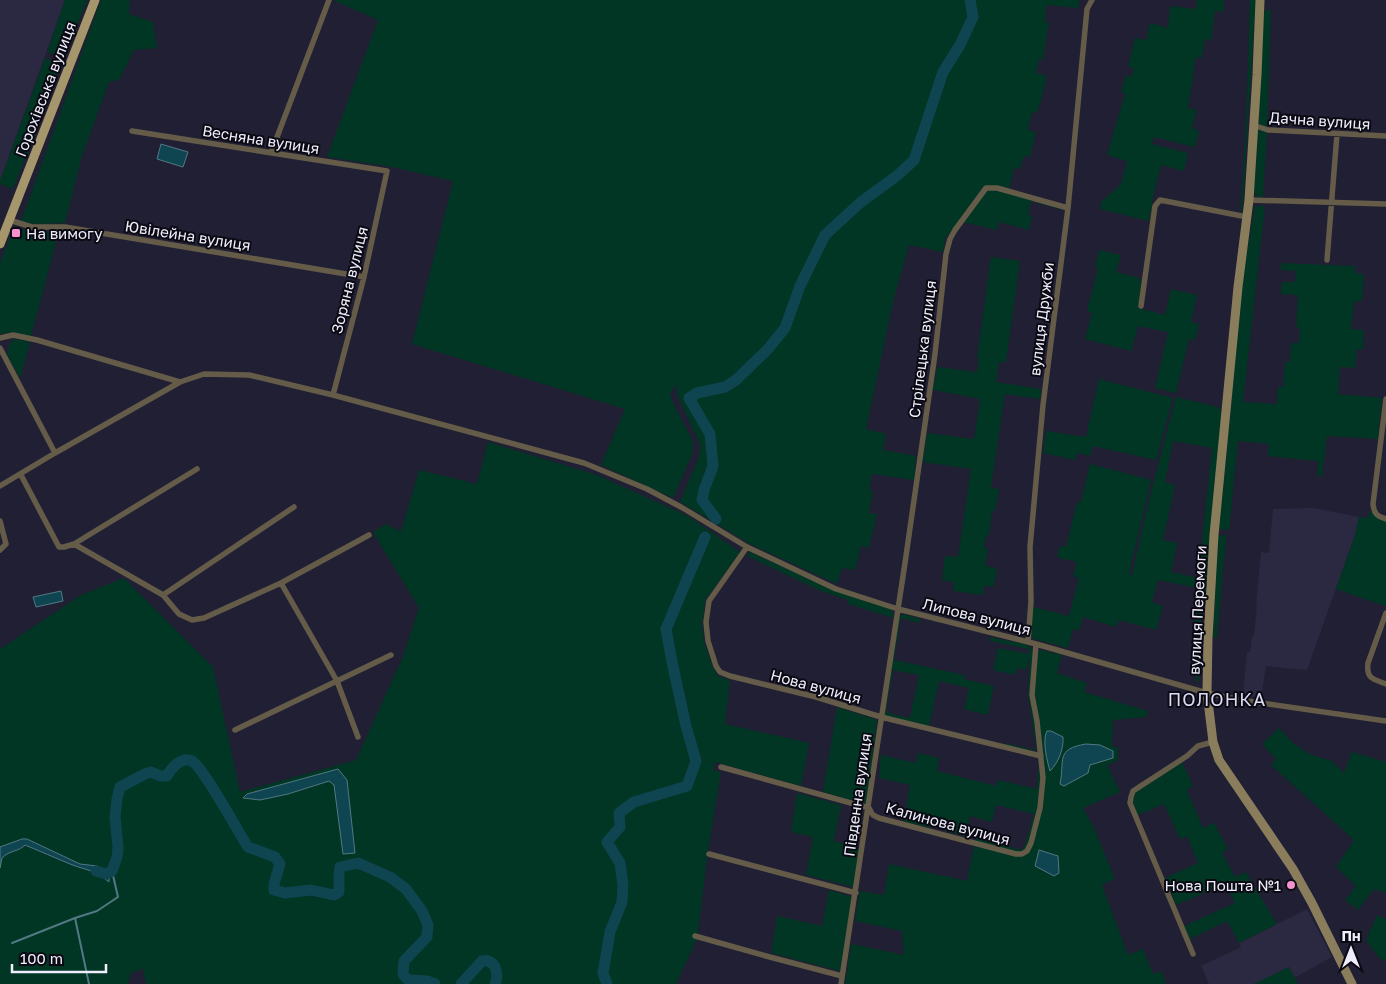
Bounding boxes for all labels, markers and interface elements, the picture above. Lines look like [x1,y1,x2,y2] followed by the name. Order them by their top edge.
[11,19,79,159] street label: Горохівська вулиця
[1269,107,1371,133] street label: Дачна вулиця
[201,121,321,157] street label: Весняна вулиця
[124,216,252,254] street label: Ювілейна вулиця
[26,224,103,242] place label: На вимогу
[327,224,371,336] street label: Зоряна вулиця
[10,227,22,239] marker: На вимогу
[1025,261,1057,377] street label: вулиця Дружби
[905,279,939,419] street label: Стрілецька вулиця
[1185,545,1209,675] street label: вулиця Перемоги
[921,594,1033,638] street label: Липова вулиця
[769,665,863,707] street label: Нова вулиця
[1168,688,1266,710] district label: ПОЛОНКА
[839,732,875,858] street label: Південна вулиця
[884,798,1012,848] street label: Калинова вулиця
[1165,876,1281,894] place label: Нова Пошта №1
[1285,879,1297,891] marker: Нова Пошта №1
[1326,924,1376,974] north arrow
[1341,927,1361,944] text: Пн
[12,942,106,974] scale bar
[20,949,63,967] text: 100 m

